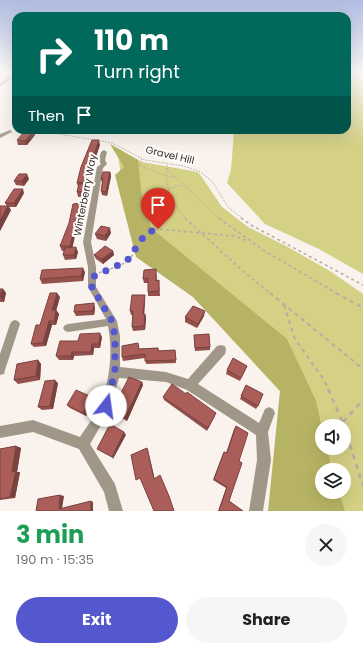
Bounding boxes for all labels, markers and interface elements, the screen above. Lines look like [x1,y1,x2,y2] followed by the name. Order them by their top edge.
[94,21,169,60] text: 110 m
[28,28,80,80] icon: right
[94,59,180,84] text: Turn right
[73,104,95,126] icon: arrive
[28,105,65,126] text: Then
[144,142,196,168] street label: Gravel Hill
[70,152,100,237] street label: Winterberry Way
[141,188,175,229] pin
[147,194,169,216] icon: arrive
[85,385,127,427] position arrow
[315,419,351,499] map controls
[315,419,351,455] button: sound
[315,463,351,499] button: layers
[16,518,84,551] text: 3 min
[305,524,347,566] button: close
[16,550,94,569] text: 190 m · 15:35
[16,597,178,643] button: Exit
[186,597,347,643] button: Share

